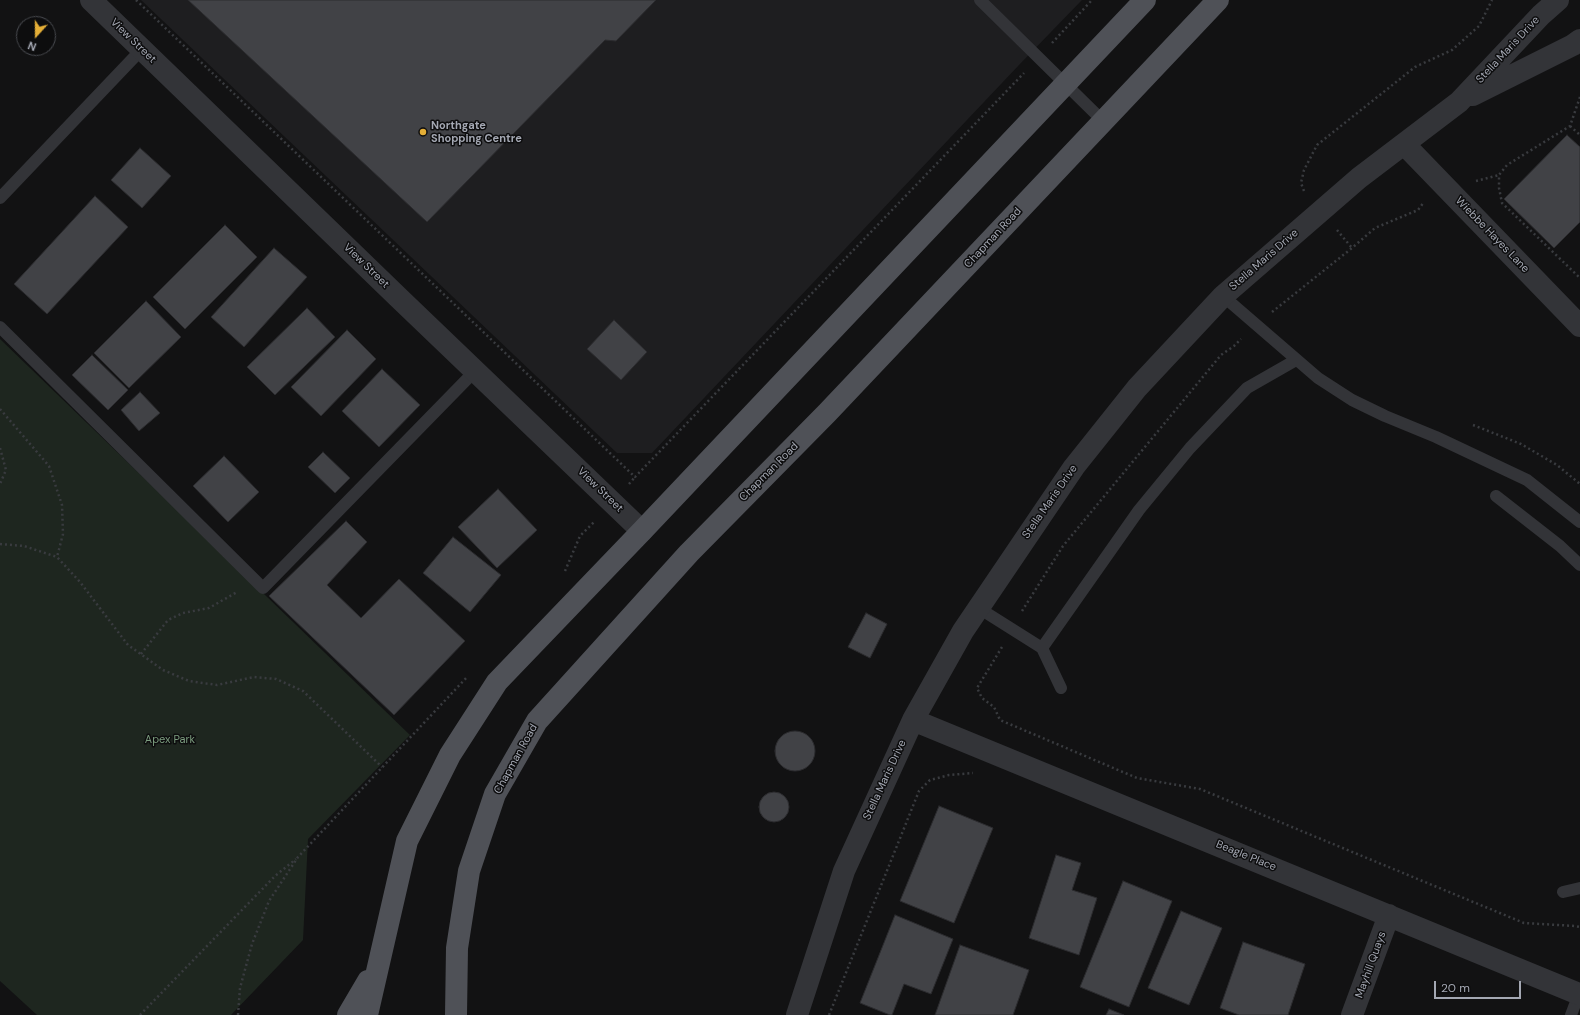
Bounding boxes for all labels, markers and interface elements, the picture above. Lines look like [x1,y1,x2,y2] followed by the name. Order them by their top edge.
[1473,14,1543,86] street label: Stella Maris Drive
[16,16,56,56] north arrow
[107,16,159,66] street label: View Street
[26,38,38,54] text: N
[431,119,522,145] place label: Northgate Shopping Centre
[418,127,428,137] marker: Northgate Shopping Centre
[1452,194,1532,276] street label: Wiebbe Hayes Lane
[962,205,1024,271] street label: Chapman Road
[1227,226,1301,294] street label: Stella Maris Drive
[340,241,392,291] street label: View Street
[737,440,801,504] street label: Chapman Road
[1020,463,1080,541] street label: Stella Maris Drive
[574,465,626,515] street label: View Street
[491,722,541,796] street label: Chapman Road
[145,733,195,747] park label: Apex Park
[861,738,909,822] street label: Stella Maris Drive
[1214,838,1278,874] street label: Beagle Place
[1353,930,1389,1000] street label: Mayhill Quays
[1436,973,1523,999] scale bar
[1441,980,1470,996] text: 20 m

